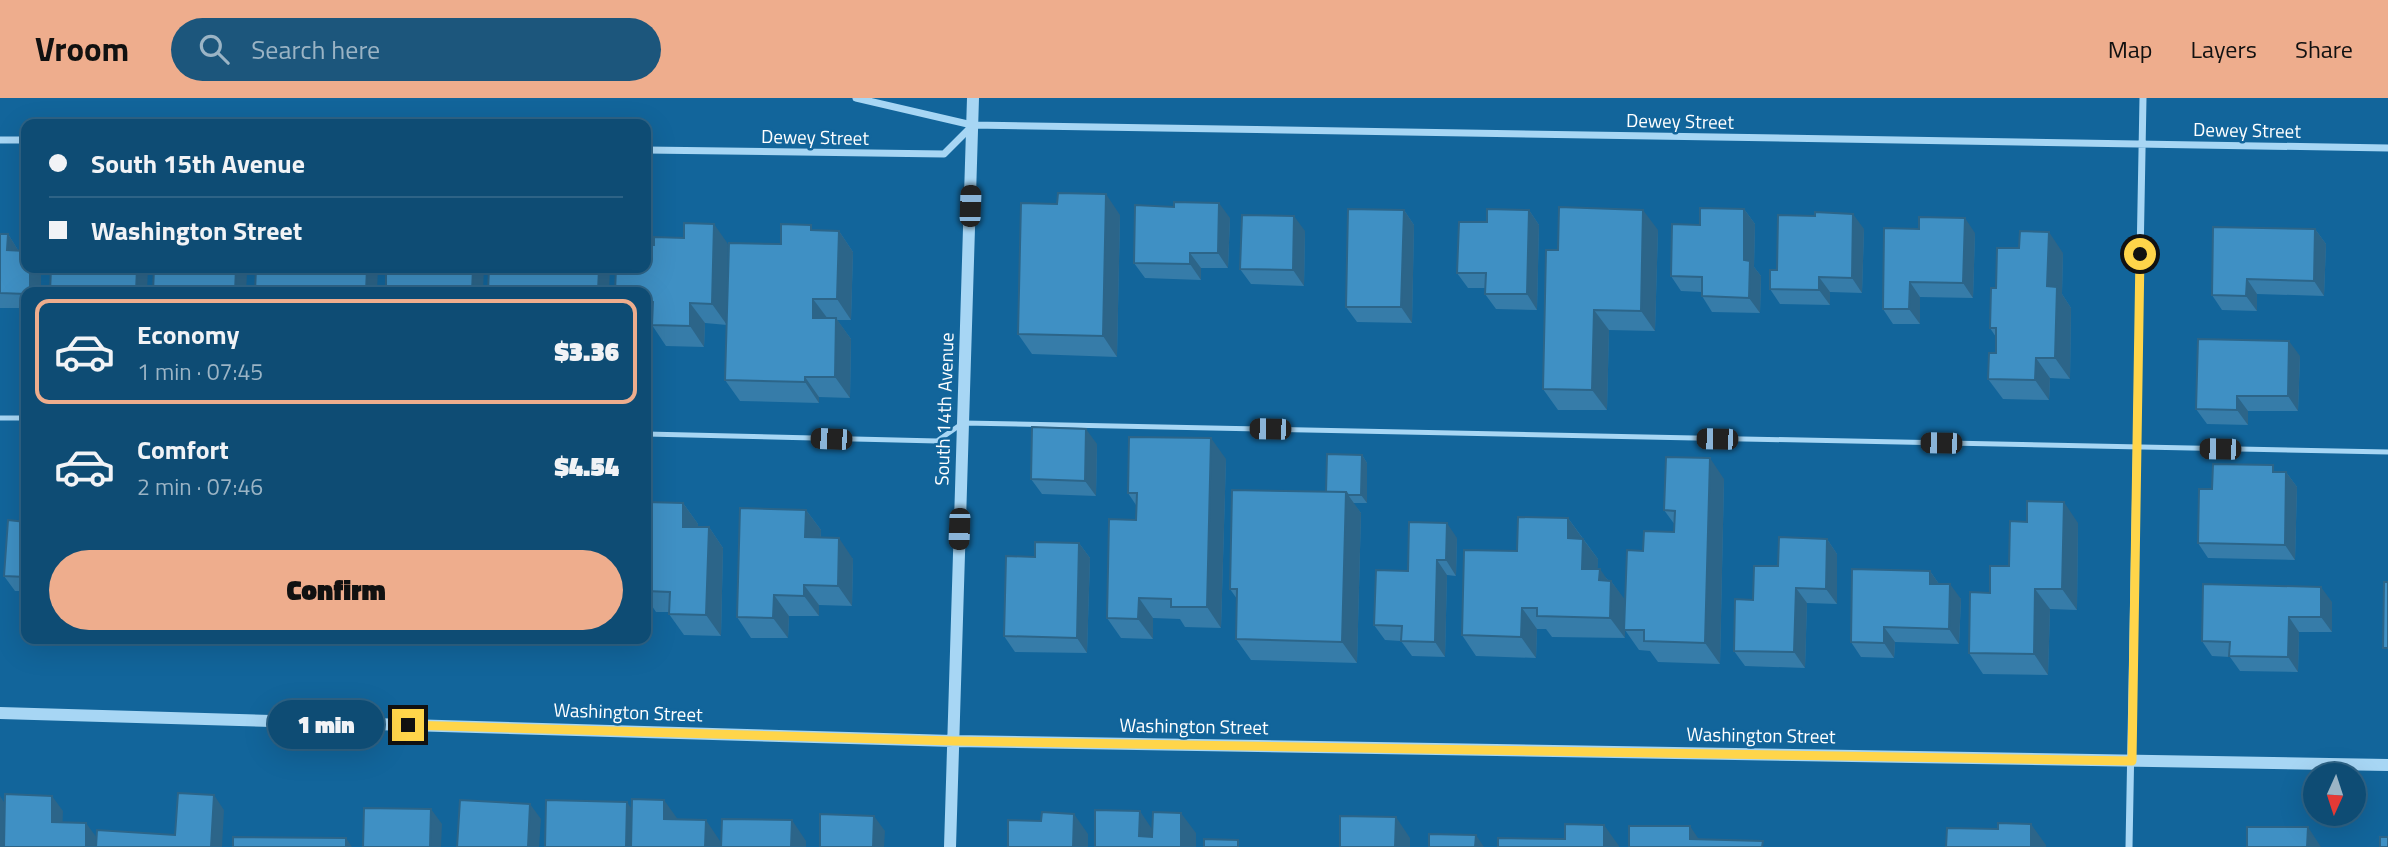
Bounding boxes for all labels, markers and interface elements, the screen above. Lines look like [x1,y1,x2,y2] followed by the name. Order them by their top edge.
[171,18,661,81] search box
[35,24,129,74] text: Vroom
[195,30,233,68] icon: search
[251,30,380,69] text: Search here
[2108,31,2153,67] text: Map
[2191,31,2257,67] text: Layers
[2295,31,2353,67] text: Share
[1626,105,1735,136] street label: Dewey Street
[2193,114,2302,145] street label: Dewey Street
[761,121,870,152] street label: Dewey Street
[91,144,305,183] text: South 15th Avenue
[959,185,982,227] car
[91,211,302,250] text: Washington Street
[2124,238,2156,270] route start
[137,315,239,354] text: Economy
[53,320,116,383] icon: car
[554,332,619,371] text: $3.36
[926,332,961,486] street label: South 14th Avenue
[137,354,263,389] text: 1 min · 07:45
[1249,418,1292,440] car
[810,428,853,450] car
[1696,428,1739,450] car
[137,430,229,469] text: Comfort
[1920,432,1963,454] car
[53,435,116,498] icon: car
[2199,438,2242,460] car
[554,447,619,486] text: $4.54
[137,469,263,504] text: 2 min · 07:46
[948,508,971,550] car
[49,550,623,630] button: Confirm
[553,694,703,729] street label: Washington Street
[268,700,384,750] callout: 1 min
[297,707,355,742] text: 1 min
[392,709,424,741] route end
[1119,710,1269,741] street label: Washington Street
[1686,719,1836,750] street label: Washington Street
[2303,763,2366,826] north arrow
[2303,763,2366,826] map controls

